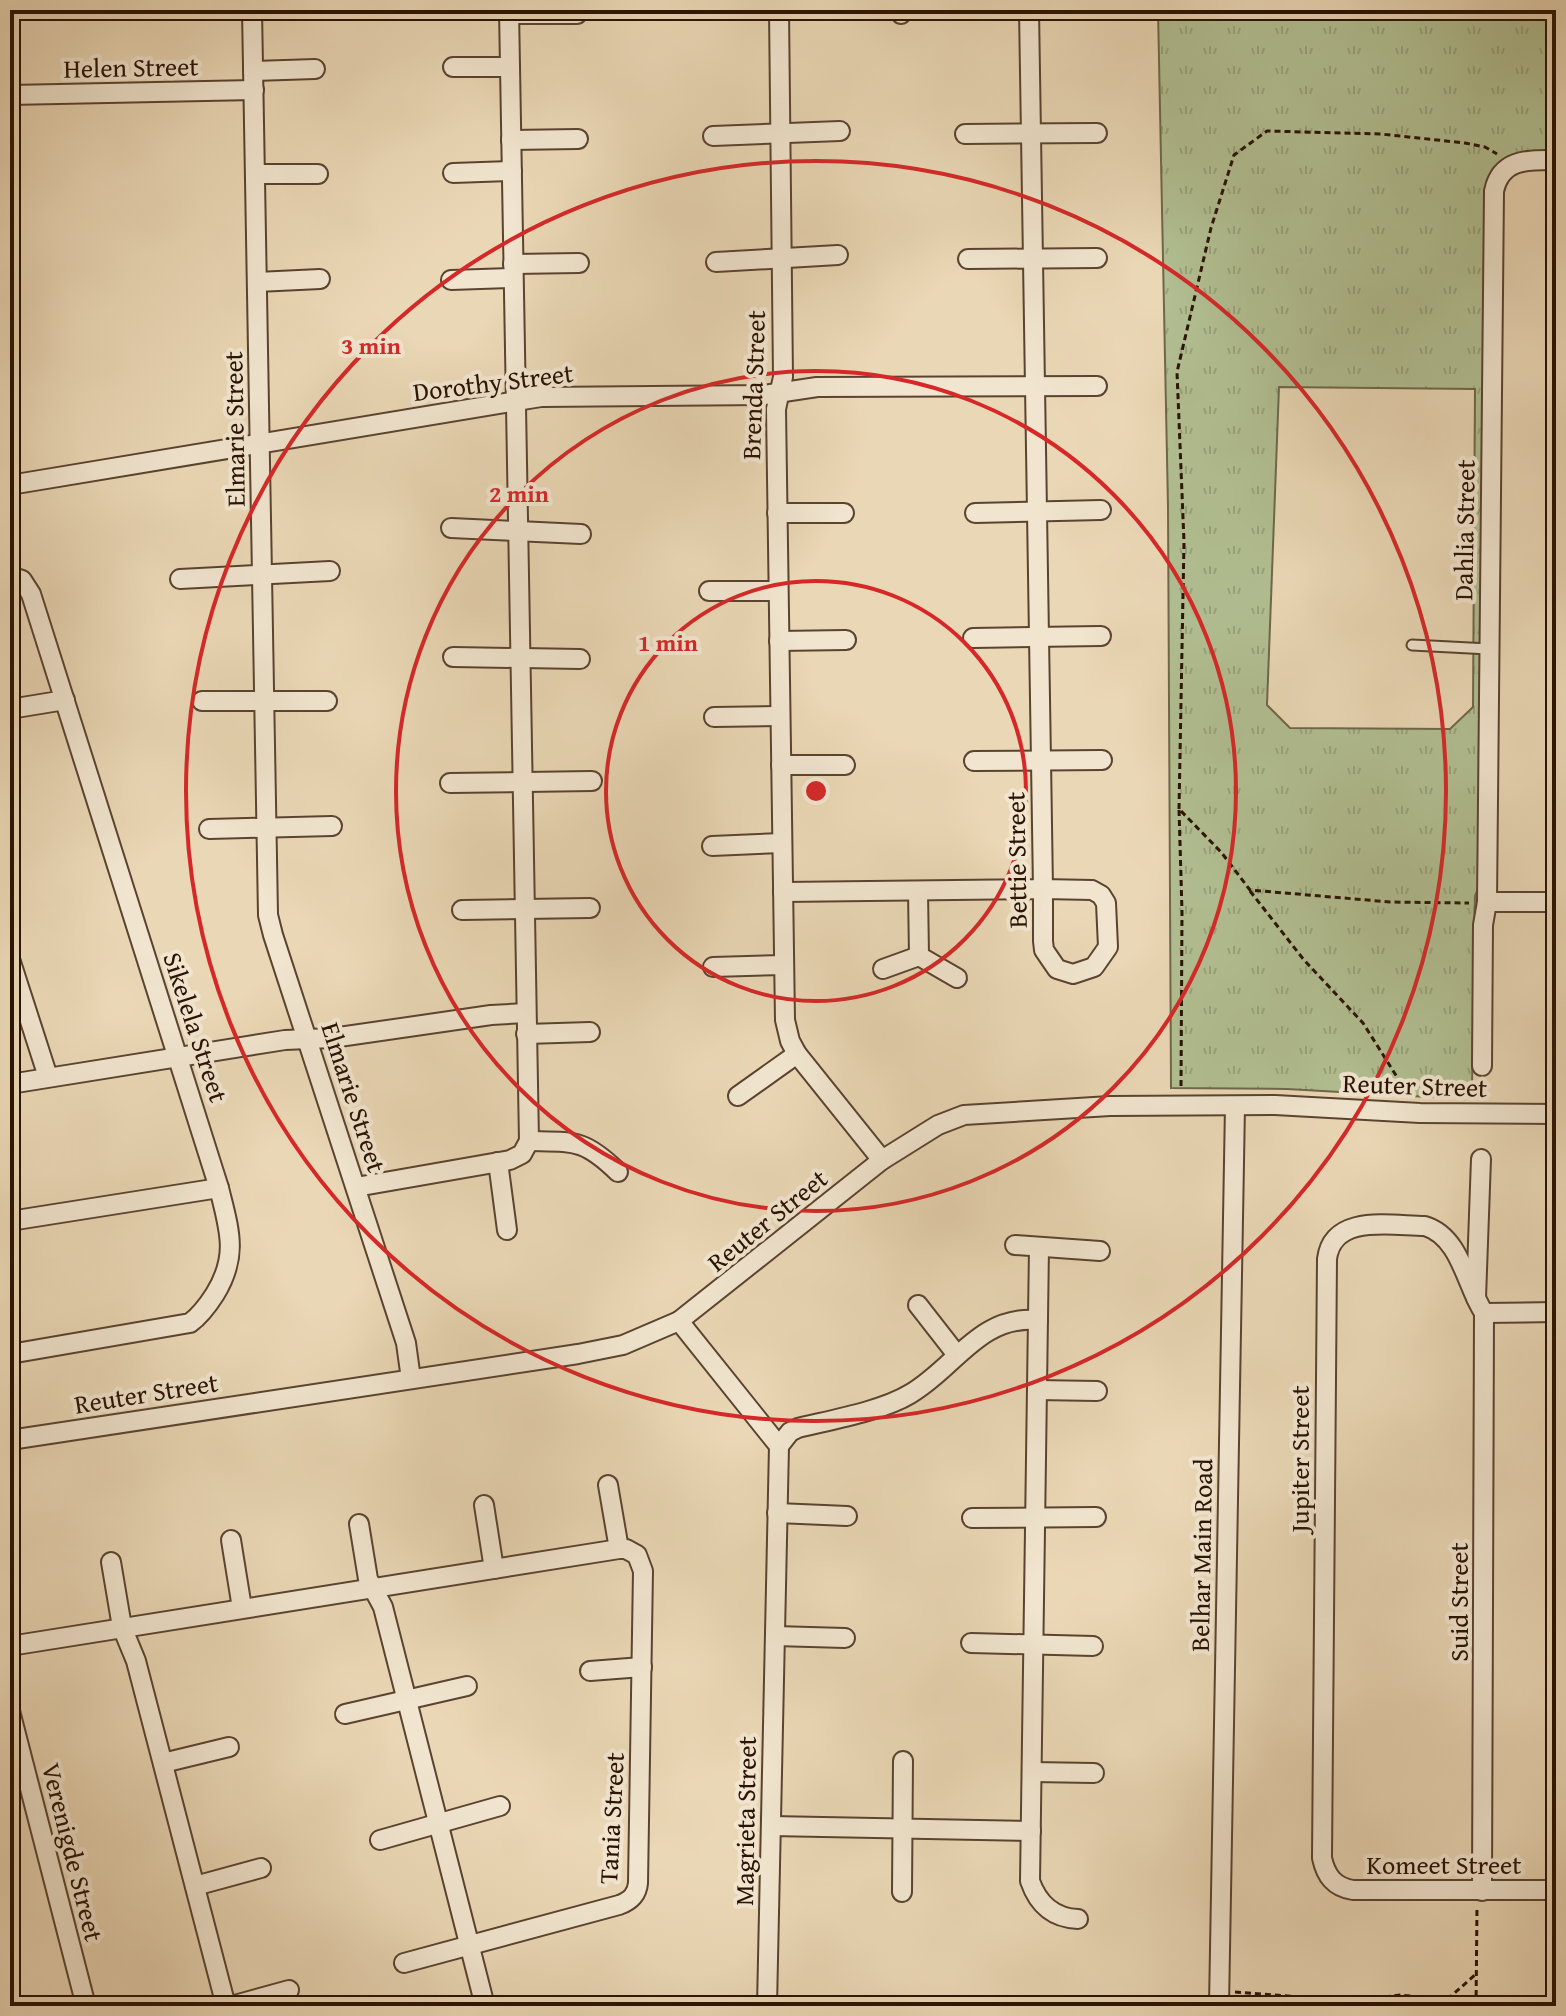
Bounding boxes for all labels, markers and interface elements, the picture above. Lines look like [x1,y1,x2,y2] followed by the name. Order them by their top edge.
[63,46,199,88] street label: Helen Street
[731,310,775,460] street label: Brenda Street
[341,328,401,363] text: 3 min
[213,351,255,507] street label: Elmarie Street
[411,353,575,411] street label: Dorothy Street
[1443,459,1485,601] street label: Dahlia Street
[489,476,549,511] text: 2 min
[638,625,698,660] text: 1 min
[802,777,830,805] centre of rings
[995,792,1037,928] street label: Bettie Street
[153,947,239,1107] street label: Sikelela Street
[311,1017,397,1177] street label: Elmarie Street
[1342,1063,1488,1107] street label: Reuter Street
[698,1159,836,1281] street label: Reuter Street
[71,1362,221,1424] street label: Reuter Street
[1280,1385,1319,1536] street label: Jupiter Street
[1180,1458,1222,1652] street label: Belhar Main Road
[1439,1542,1478,1662] street label: Suid Street
[724,1736,766,1906] street label: Magrieta Street
[588,1751,634,1885] street label: Tania Street
[32,1759,114,1945] street label: Verenigde Street
[1367,1845,1521,1884] street label: Komeet Street

